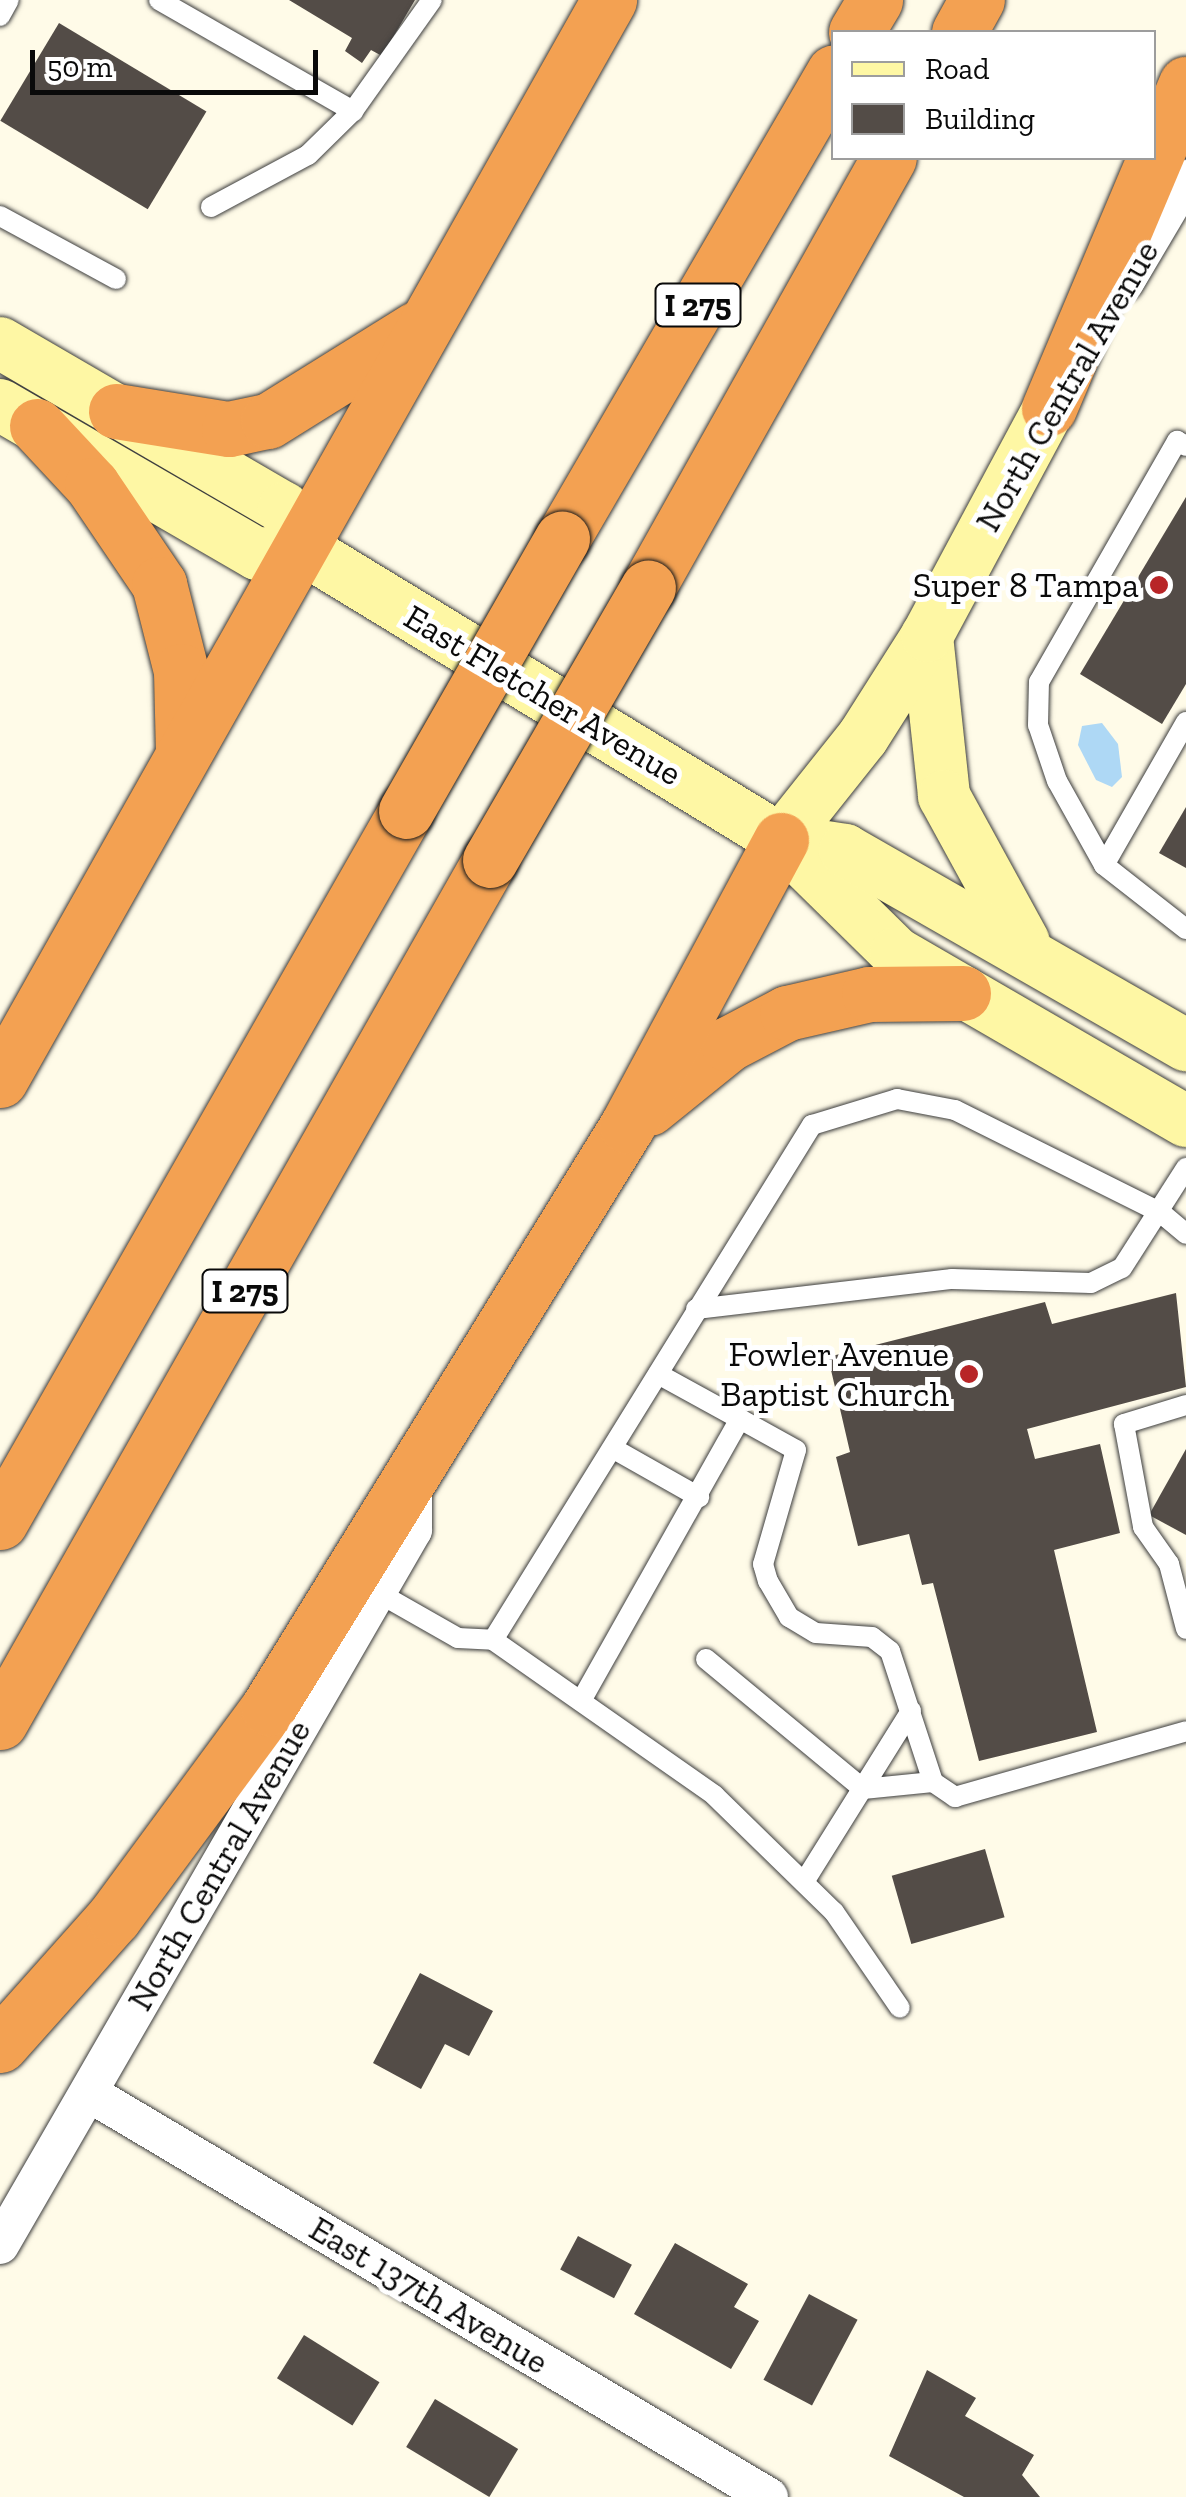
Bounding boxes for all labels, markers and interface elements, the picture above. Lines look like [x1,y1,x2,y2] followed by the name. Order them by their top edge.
[35,30,322,92] scale bar
[831,30,1156,160] legend
[47,49,112,85] text: 50 m
[925,51,990,87] text: Road
[925,101,1035,137] text: Building
[966,233,1168,539] street label: North Central Avenue
[653,278,743,332] road number: I 275
[912,564,1139,606] place label: Super 8 Tampa
[1148,574,1170,596] marker: Super 8 Tampa
[396,595,690,795] street label: East Fletcher Avenue
[200,1264,290,1318] road number: I 275
[720,1333,949,1415] place label: Fowler Avenue Baptist Church
[958,1363,980,1385] marker: Fowler Avenue Baptist Church
[118,1712,320,2018] street label: North Central Avenue
[302,2207,556,2383] street label: East 137th Avenue

